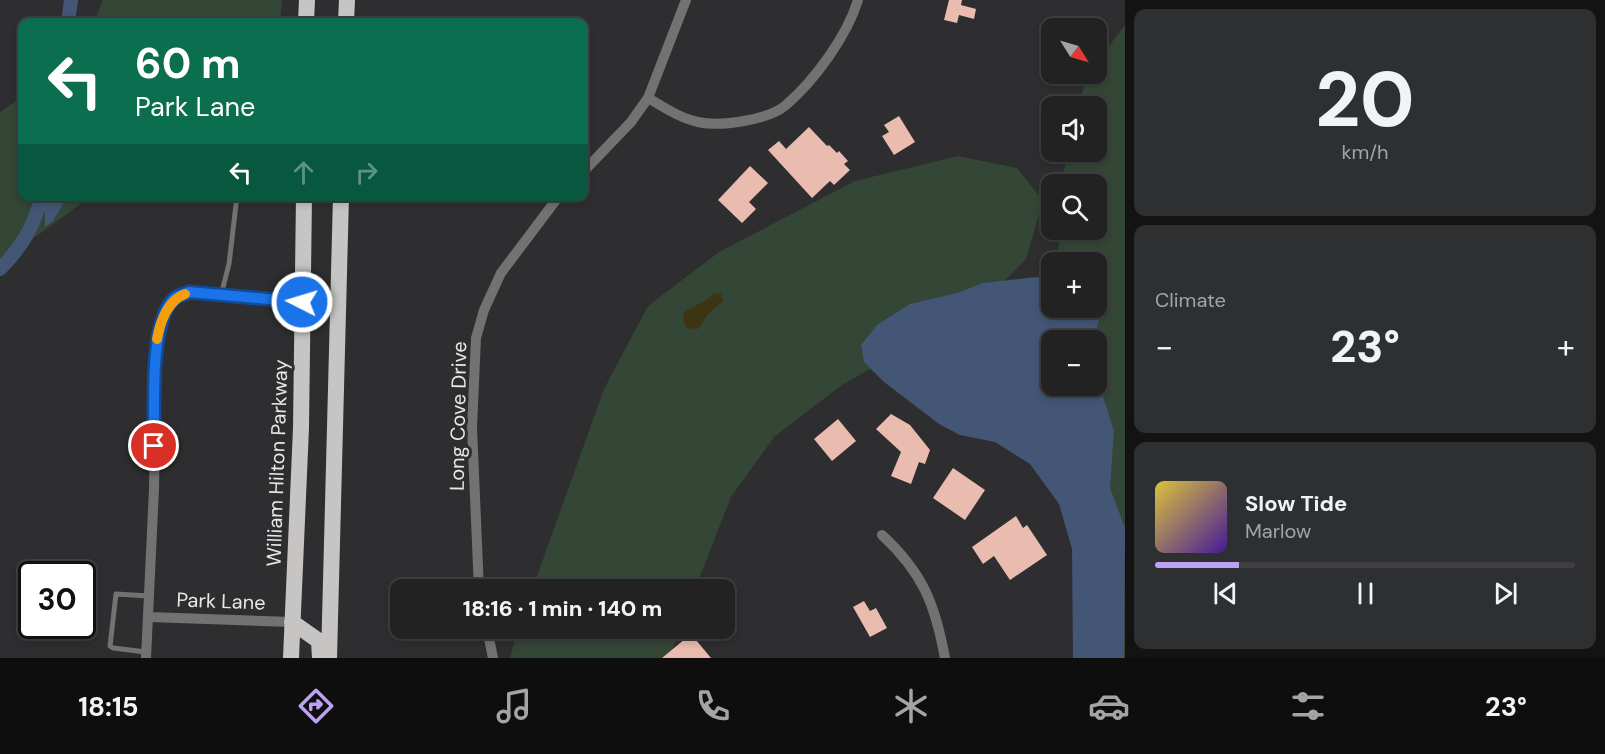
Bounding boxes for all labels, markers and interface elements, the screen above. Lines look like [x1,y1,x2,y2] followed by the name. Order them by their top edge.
[1041,18,1107,84] north arrow
[1041,18,1107,396] map controls
[135,36,241,91] text: 60 m
[36,42,114,120] icon: left
[1315,49,1415,150] text: 20
[135,89,255,124] text: Park Lane
[1041,96,1107,162] button: sound
[1341,139,1389,165] text: km/h
[224,156,257,189] icon: left
[287,156,320,189] icon: ahead
[350,156,383,189] icon: right
[1041,174,1107,240] button: search
[1041,252,1107,318] button: +
[270,270,334,334] position arrow
[1155,287,1226,313] text: Climate
[1330,317,1400,376] text: 23°
[1155,325,1173,368] text: −
[1557,325,1575,368] text: +
[1041,330,1107,396] button: −
[444,341,472,491] street label: Long Cove Drive
[260,359,294,567] street label: William Hilton Parkway
[128,420,179,471] pin
[137,429,170,462] icon: arrive
[1245,489,1347,518] text: Slow Tide
[1245,518,1311,544] text: Marlow
[18,561,96,639] speed limit sign: 30
[1209,577,1242,610] icon: previous
[1349,577,1382,610] icon: pause
[1489,577,1522,610] icon: next
[176,586,266,616] street label: Park Lane
[463,594,662,623] text: 18:16 · 1 min · 140 m
[295,685,337,727] icon: directions
[493,685,535,727] icon: music
[692,685,734,727] icon: phone
[890,685,932,727] icon: climate
[1088,685,1130,727] icon: car
[1287,685,1329,727] icon: filters
[78,689,139,724] text: 18:15
[1485,689,1527,724] text: 23°

